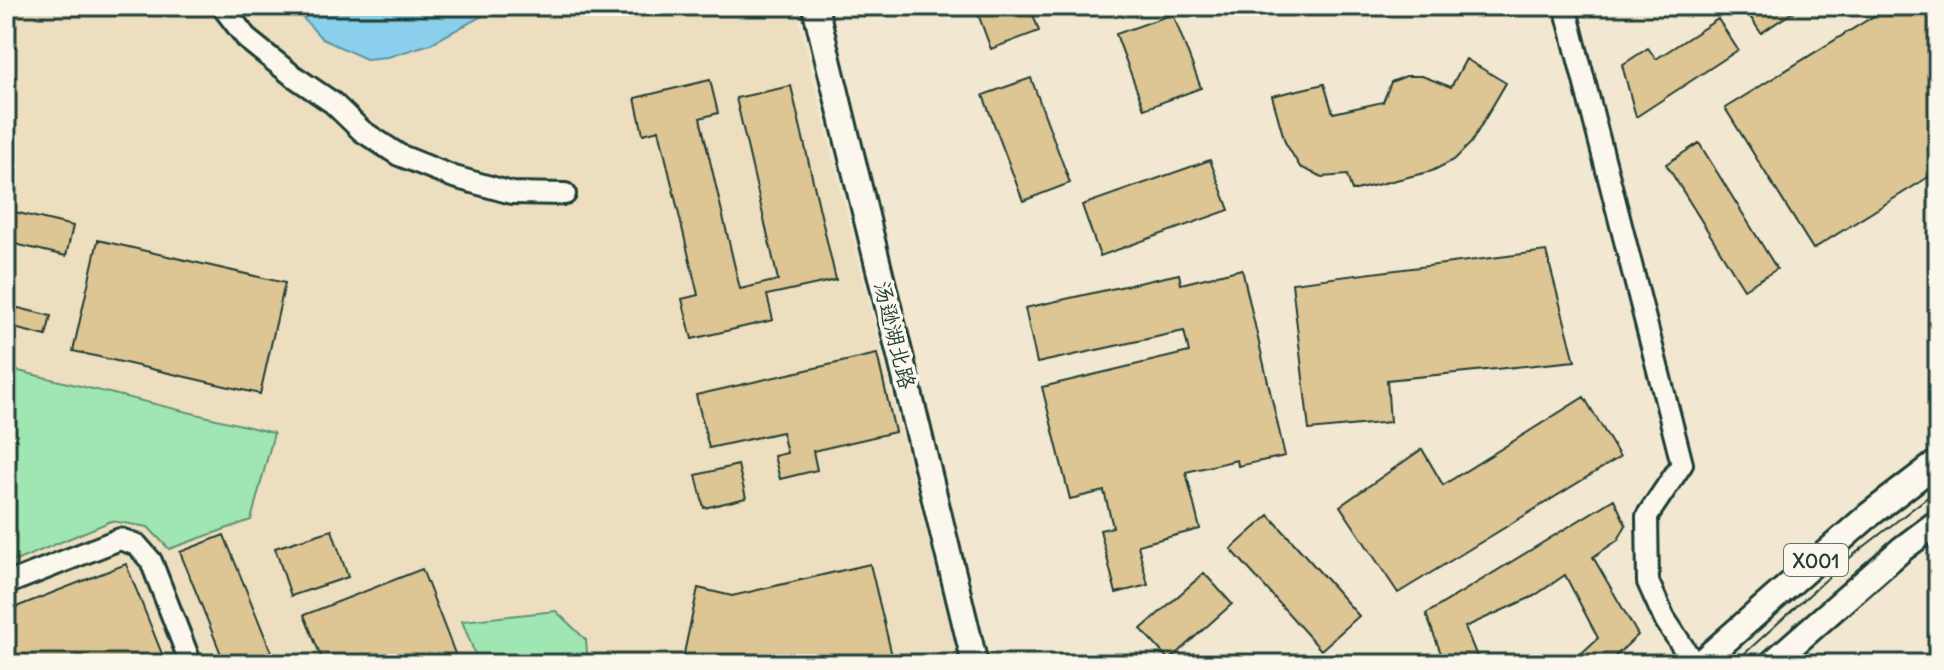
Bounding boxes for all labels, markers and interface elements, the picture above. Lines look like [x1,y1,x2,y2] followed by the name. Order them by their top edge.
[868,278,922,392] street label: 汤逊湖北路
[1784,544,1848,576] road number: X001

